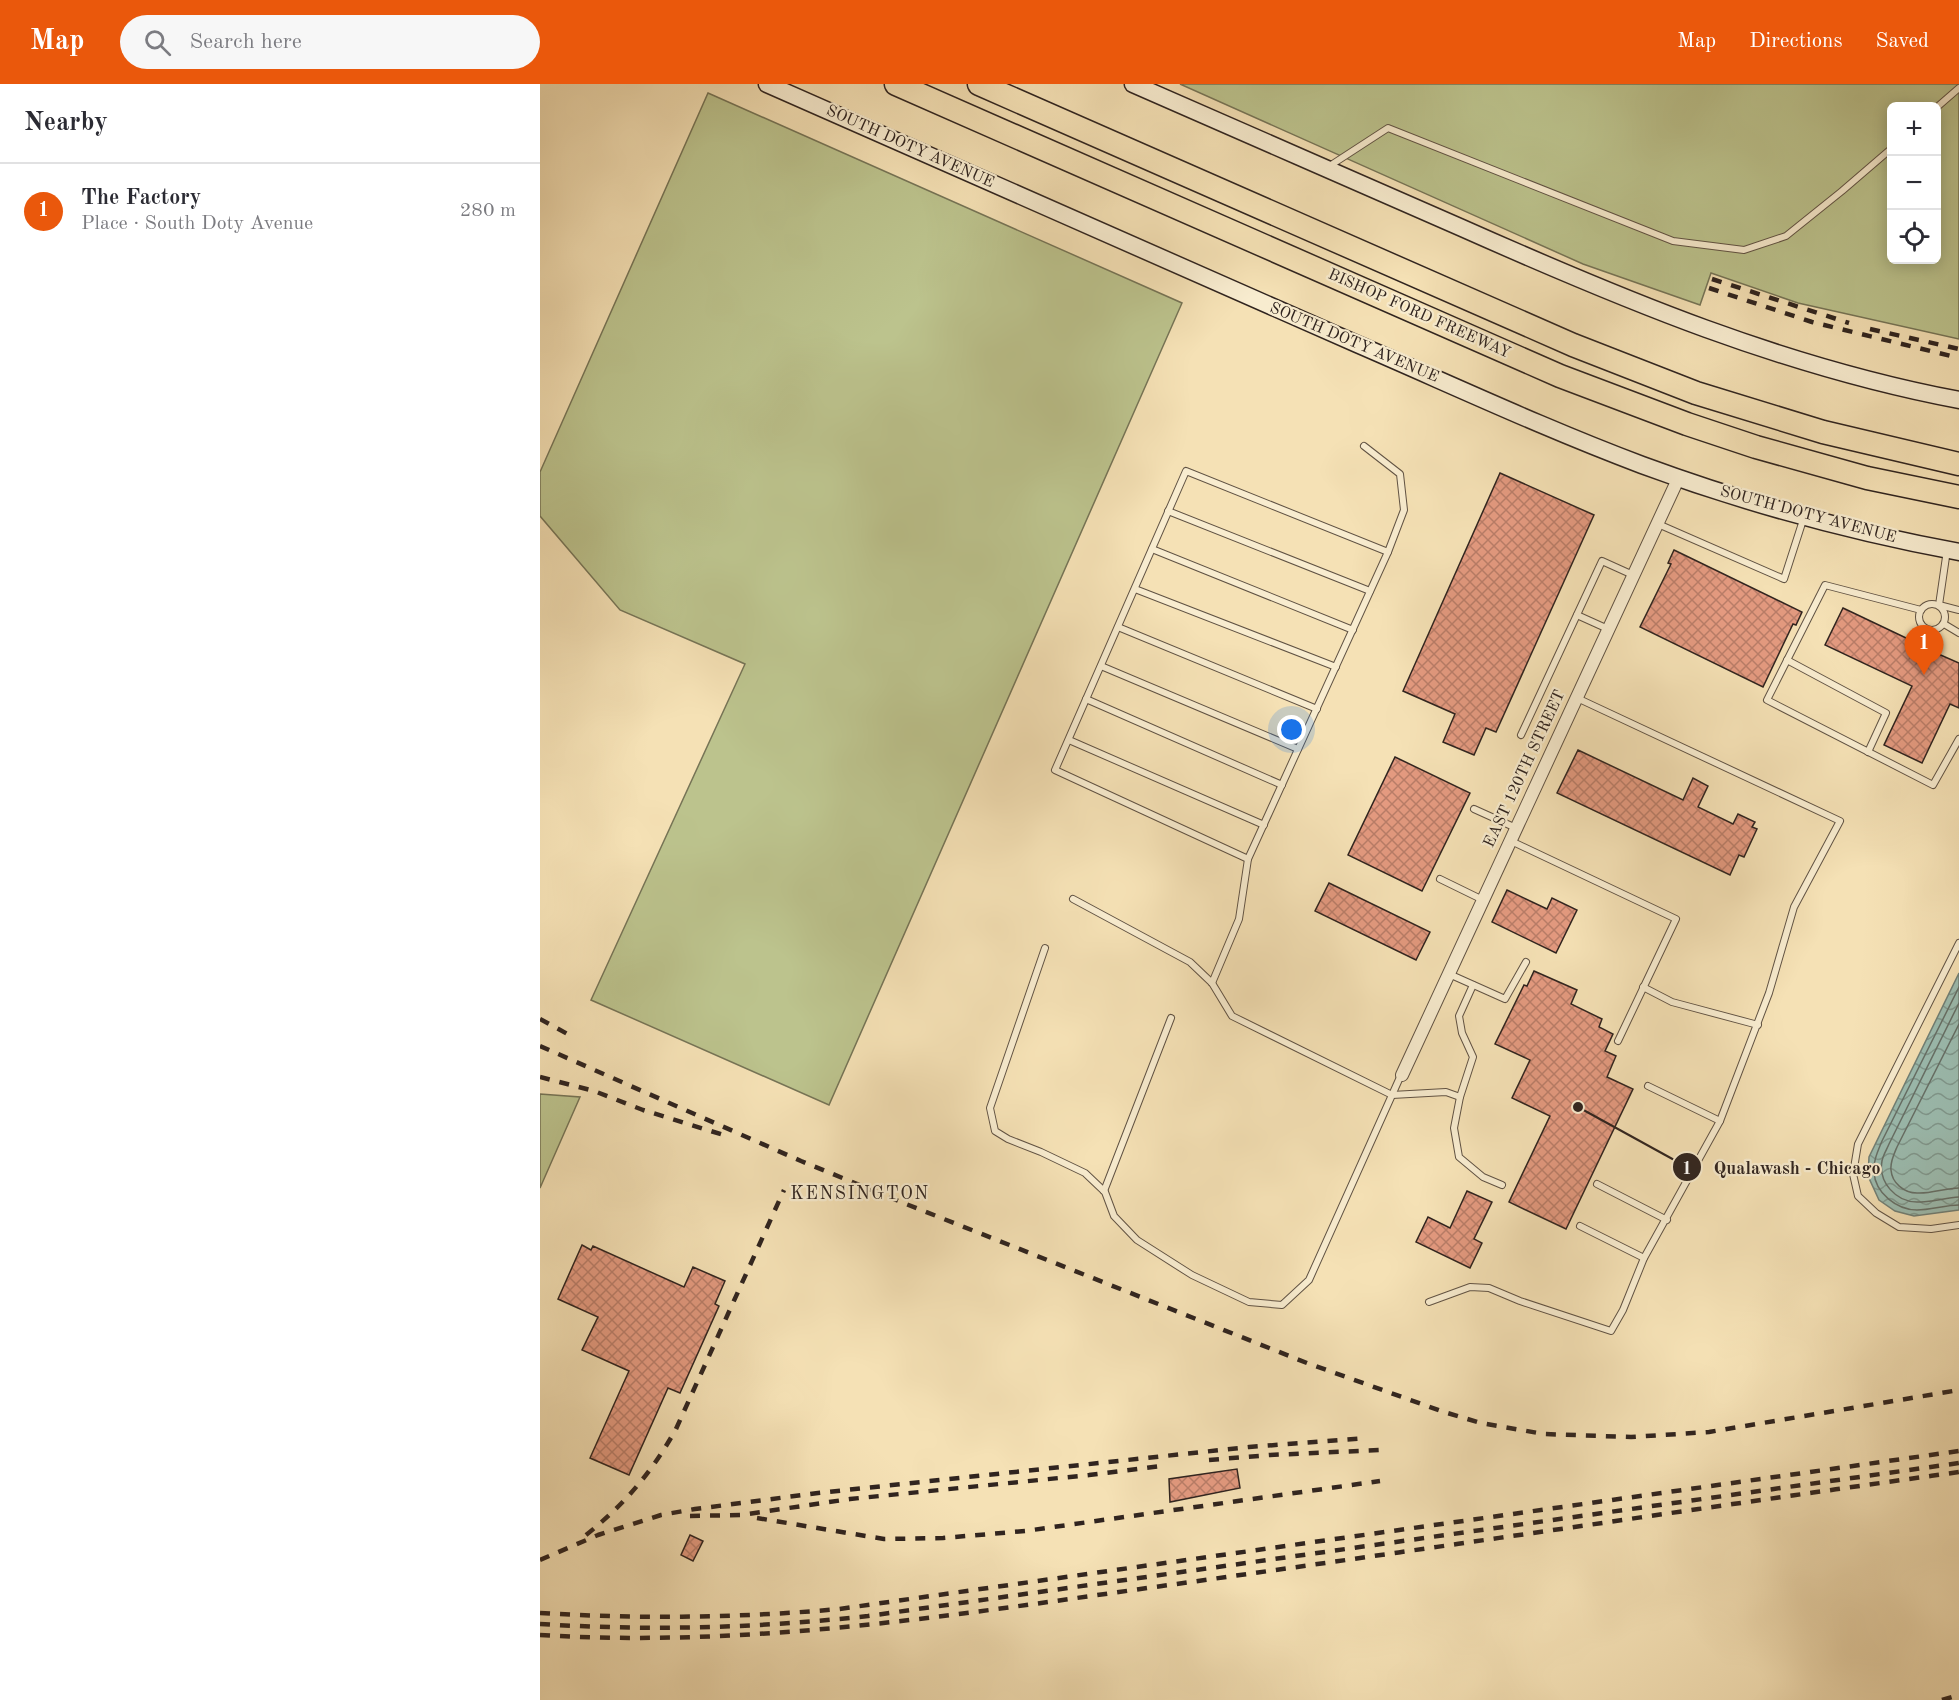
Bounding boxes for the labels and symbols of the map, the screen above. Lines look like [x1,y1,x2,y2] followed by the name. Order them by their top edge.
[824,103,996,191] street label: SOUTH DOTY AVENUE
[1325,266,1513,362] street label: BISHOP FORD FREEWAY
[1267,300,1441,386] street label: SOUTH DOTY AVENUE
[1718,484,1898,546] street label: SOUTH DOTY AVENUE
[1904,626,1944,675] pin: 1
[1481,688,1569,850] street label: EAST 120TH STREET
[1277,715,1306,744] your location
[1672,1149,1893,1185] callout: Qualawash - Chicago
[1682,1160,1692,1178] text: 1
[1714,1160,1880,1178] text: Qualawash - Chicago
[790,1185,930,1203] district label: KENSINGTON

